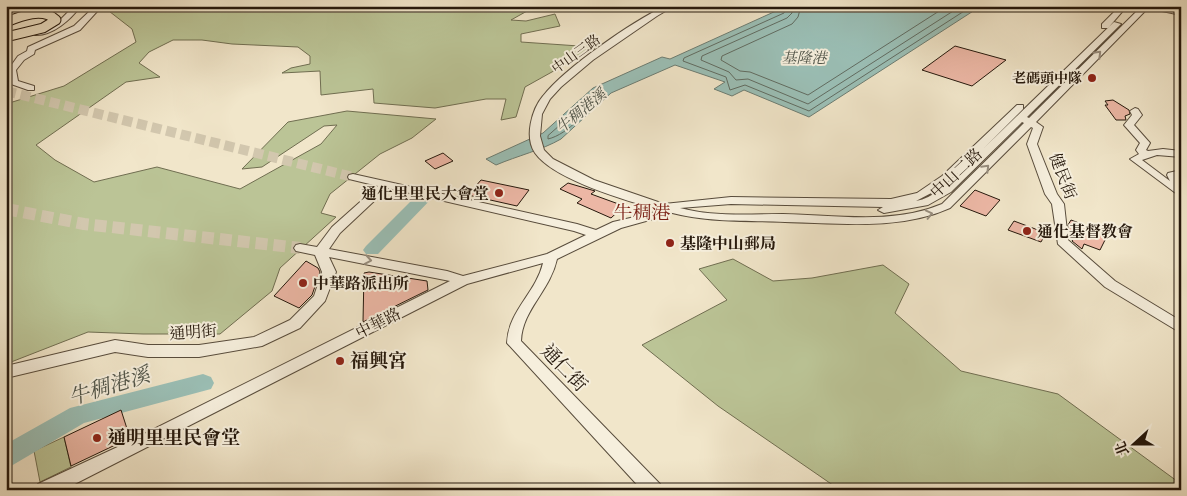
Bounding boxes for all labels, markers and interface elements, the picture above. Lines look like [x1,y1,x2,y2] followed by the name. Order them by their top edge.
[548,31,604,77] street label: 中山三路
[781,49,828,67] water label: 基隆港
[1093,51,1102,60] one-way arrow
[1012,70,1082,87] place label: 老碼頭中隊
[1086,72,1098,84] marker: 老碼頭中隊
[552,84,611,137] water label: 牛稠港溪
[926,144,986,202] street label: 中山二路
[1046,150,1080,202] street label: 健民街
[980,164,989,173] one-way arrow
[361,184,489,203] place label: 通化里里民大會堂
[493,187,505,199] marker: 通化里里民大會堂
[613,202,671,224] district label: 牛稠港
[924,209,933,220] one-way arrow
[1037,222,1133,241] place label: 通化基督教會
[1021,225,1033,237] marker: 通化基督教會
[680,234,776,253] place label: 基隆中山郵局
[664,237,676,249] marker: 基隆中山郵局
[364,255,373,265] one-way arrow
[313,274,409,293] place label: 中華路派出所
[297,277,309,289] marker: 中華路派出所
[352,304,404,342] street label: 中華路
[168,321,218,343] street label: 通明街
[536,340,592,396] street label: 通仁街
[350,350,407,372] place label: 福興宮
[334,355,346,367] marker: 福興宮
[65,362,155,410] water label: 牛稠港溪
[1110,418,1160,468] north arrow
[107,427,240,449] place label: 通明里里民會堂
[91,432,103,444] marker: 通明里里民會堂
[1112,439,1133,458] text: 北

